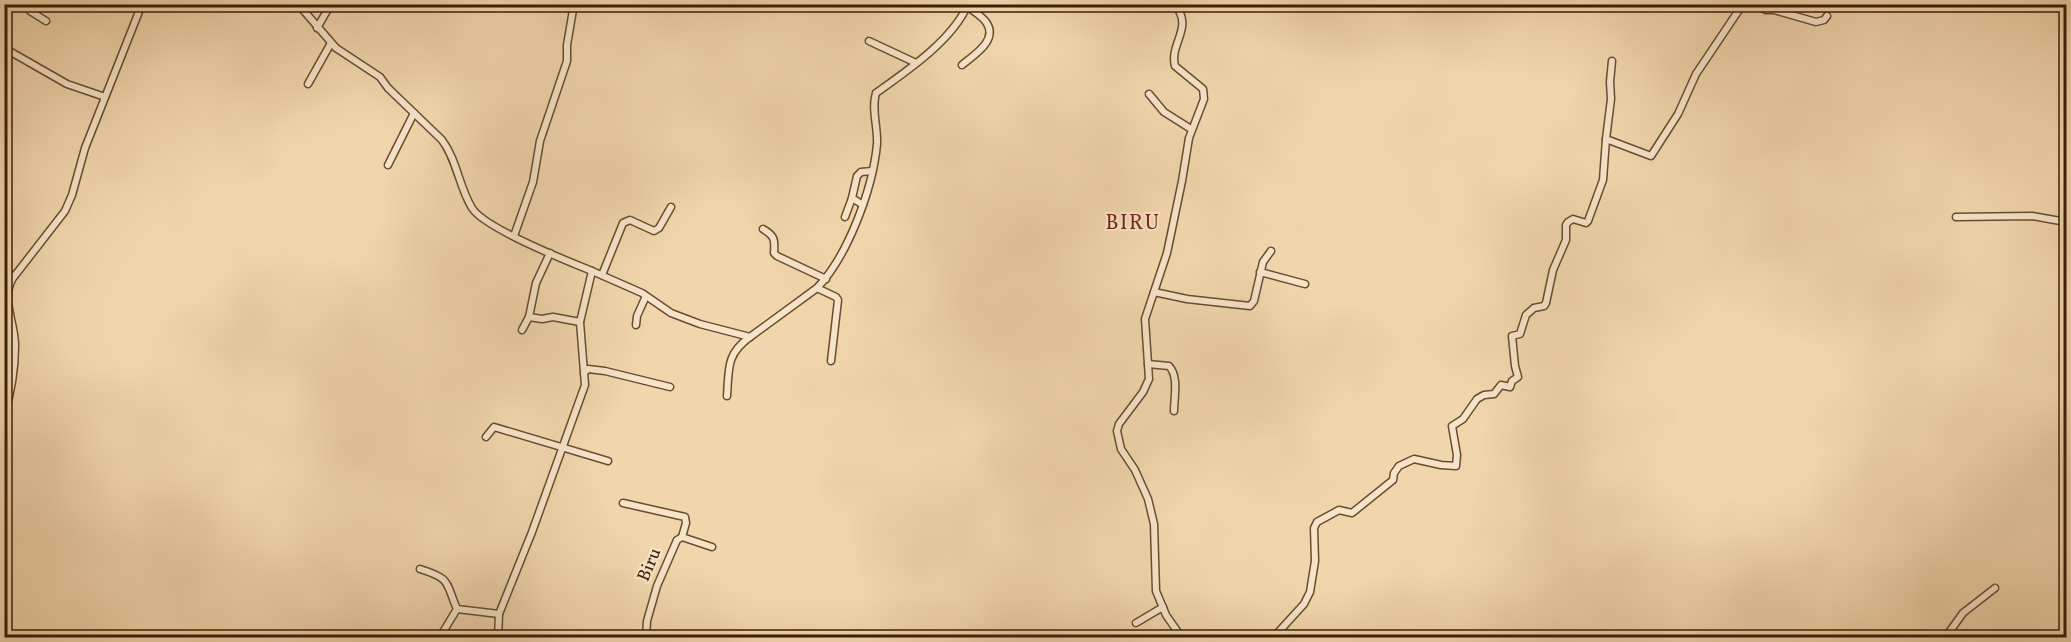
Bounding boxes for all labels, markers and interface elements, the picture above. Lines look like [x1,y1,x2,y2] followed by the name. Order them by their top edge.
[1105,209,1161,238] district label: BIRU
[632,544,668,586] street label: Biru

